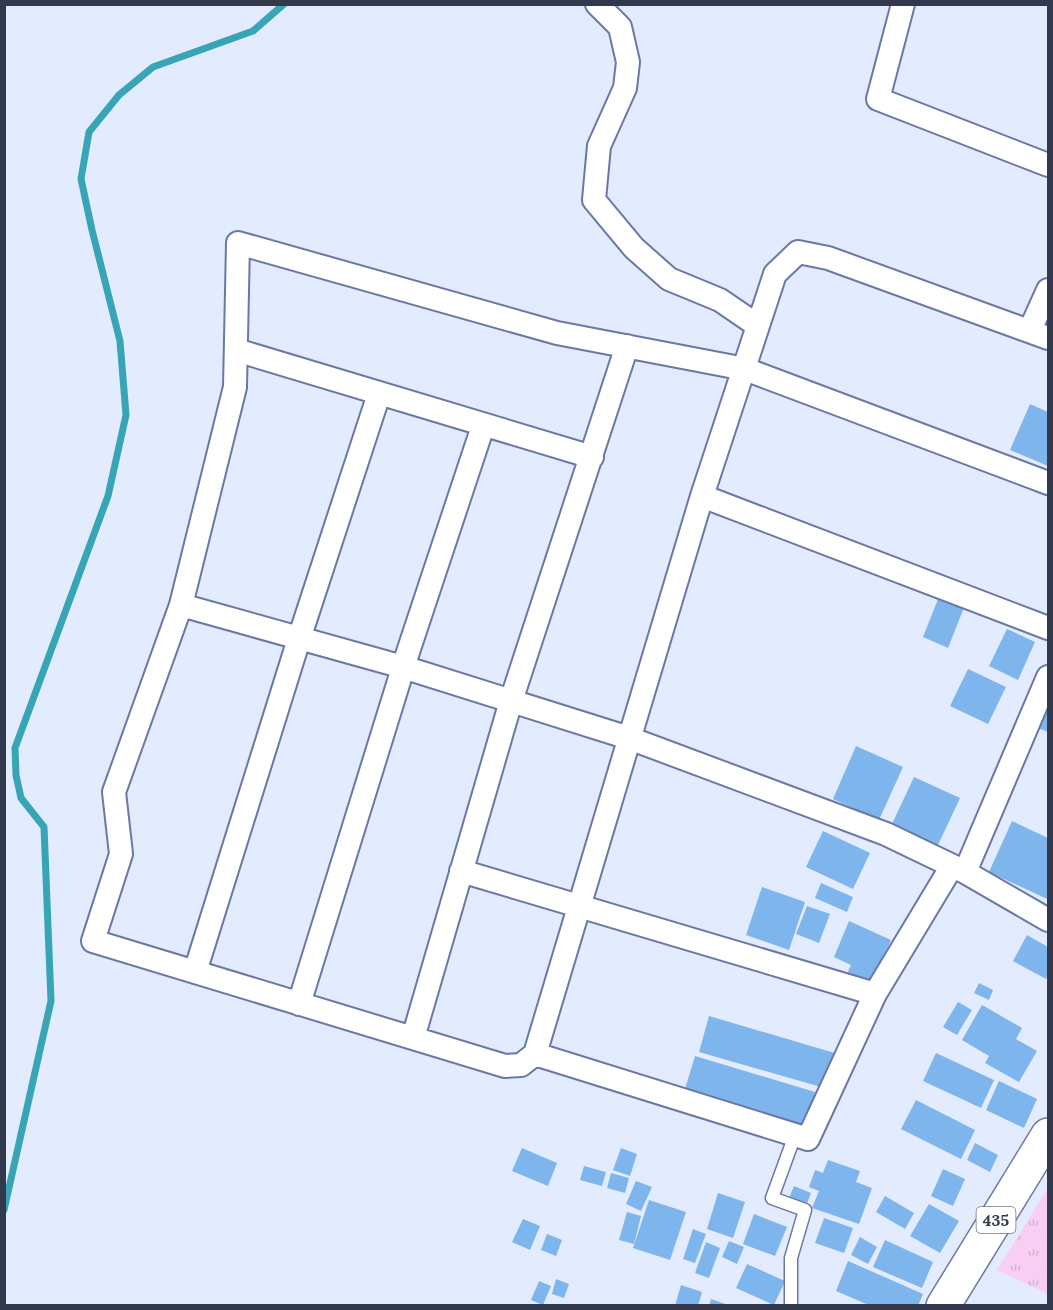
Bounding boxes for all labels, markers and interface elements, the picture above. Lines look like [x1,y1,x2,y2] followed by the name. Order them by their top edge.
[976,1207,1016,1233] road number: 435

